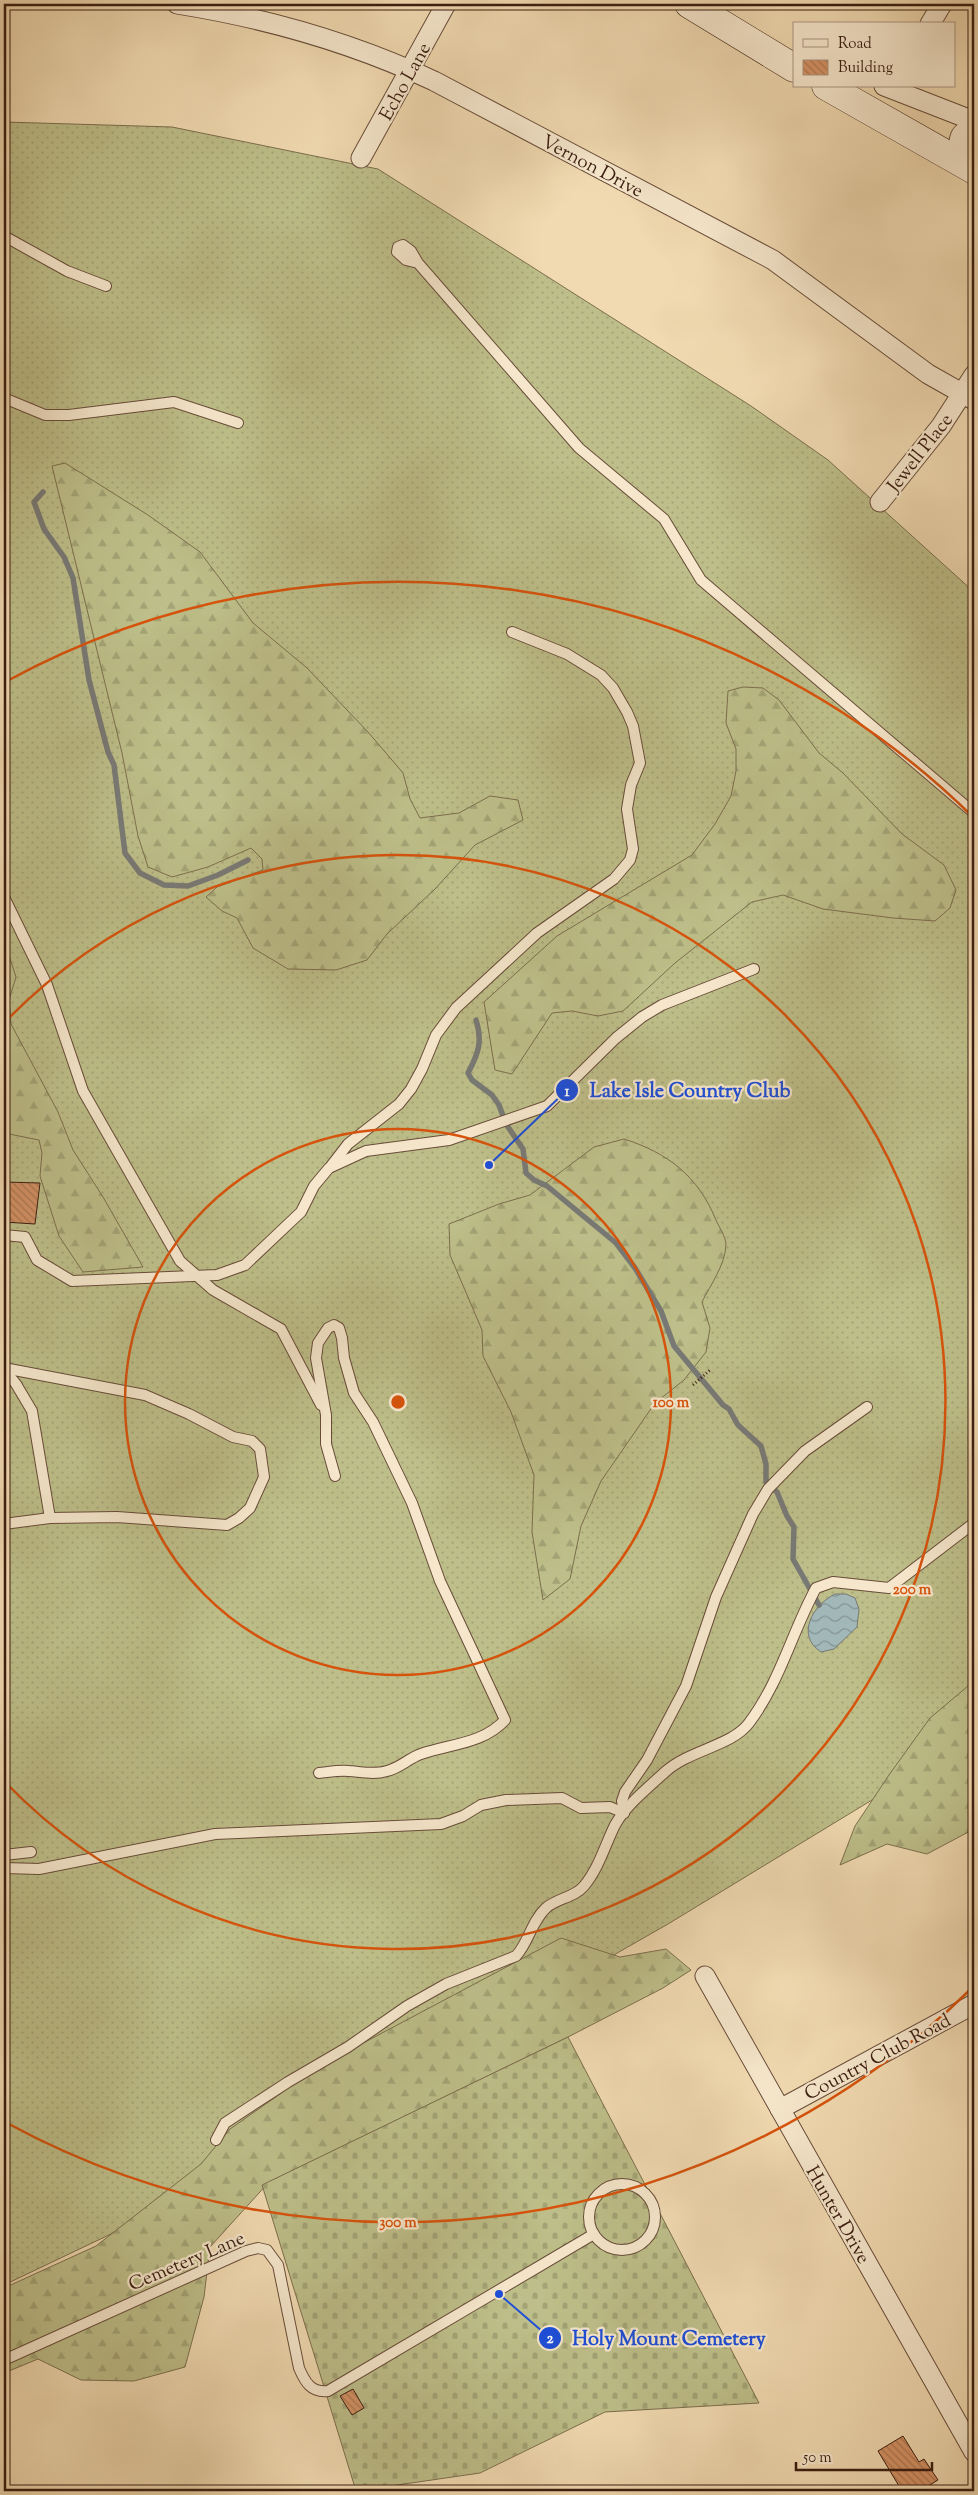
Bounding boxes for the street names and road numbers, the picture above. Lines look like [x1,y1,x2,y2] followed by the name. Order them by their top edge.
[374,38,439,126] street label: Echo Lane
[536,129,648,205] street label: Vernon Drive
[881,408,960,499] street label: Jewell Place
[800,2008,957,2108] street label: Country Club Road
[798,2161,876,2269] street label: Hunter Drive
[125,2226,249,2299] street label: Cemetery Lane

